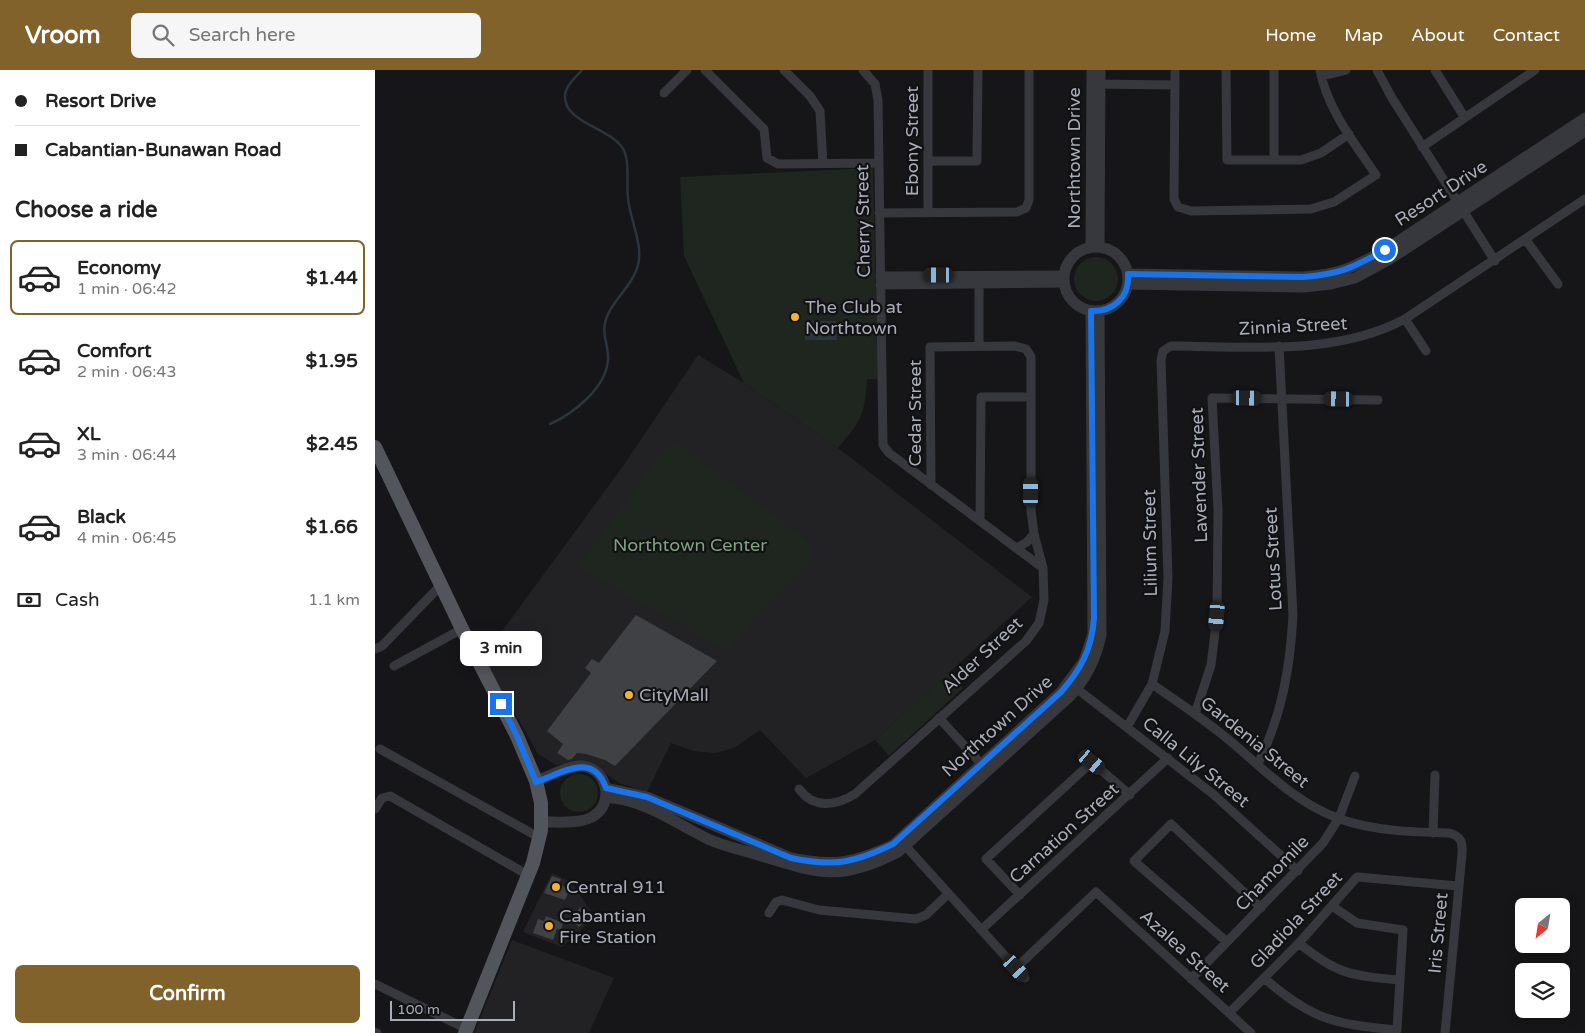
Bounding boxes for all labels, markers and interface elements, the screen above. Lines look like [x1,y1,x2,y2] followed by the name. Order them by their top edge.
[131,13,481,58] search box
[25,21,101,50] text: Vroom
[149,21,177,49] icon: search
[189,24,296,46] text: Search here
[1265,24,1316,46] text: Home
[1344,24,1383,46] text: Map
[1411,24,1465,46] text: About
[1493,24,1560,46] text: Contact
[901,86,923,196] street label: Ebony Street
[1063,87,1085,229] street label: Northtown Drive
[45,90,156,112] text: Resort Drive
[45,139,281,161] text: Cabantian-Bunawan Road
[1391,155,1491,231] street label: Resort Drive
[851,164,875,278] street label: Cherry Street
[15,197,158,223] text: Choose a ride
[1374,239,1396,261] route start
[17,255,62,300] icon: car
[77,257,161,279] text: Economy
[306,267,358,289] text: $1.44
[924,268,954,283] car
[77,279,176,299] text: 1 min · 06:42
[805,296,903,339] place label: The Club at Northtown
[789,311,801,323] marker: The Club at Northtown
[1238,312,1348,340] street label: Zinnia Street
[17,338,62,383] icon: car
[77,340,151,362] text: Comfort
[306,350,358,372] text: $1.95
[904,359,926,466] street label: Cedar Street
[77,362,176,382] text: 2 min · 06:43
[1231,390,1262,406] car
[1323,391,1354,407] car
[1186,407,1212,543] street label: Lavender Street
[17,421,62,466] icon: car
[77,423,101,445] text: XL
[306,433,358,455] text: $2.45
[77,445,176,465] text: 3 min · 06:44
[1023,477,1038,507] car
[1138,489,1162,597] street label: Lilium Street
[17,504,62,549] icon: car
[77,506,126,528] text: Black
[1259,506,1287,611] street label: Lotus Street
[306,516,358,538] text: $1.66
[77,528,176,548] text: 4 min · 06:45
[613,534,767,556] park label: Northtown Center
[15,586,43,614] icon: cash
[55,589,100,611] text: Cash
[308,590,360,610] text: 1.1 km
[1208,600,1225,632] car
[937,612,1027,698] street label: Alder Street
[460,632,542,666] callout: 3 min
[480,638,522,658] text: 3 min
[937,670,1057,782] street label: Northtown Drive
[639,684,709,706] place label: CityMall
[623,689,635,701] marker: CityMall
[1196,691,1314,793] street label: Gardenia Street
[490,693,512,715] route end
[1138,712,1254,812] street label: Calla Lily Street
[1075,747,1108,777] car
[1005,778,1123,888] street label: Carnation Street
[1230,831,1314,915] street label: Chamomile
[1245,866,1347,973] street label: Gladiola Street
[566,876,666,898] place label: Central 911
[550,881,562,893] marker: Central 911
[1424,892,1453,974] street label: Iris Street
[1515,898,1570,952] north arrow
[1515,898,1570,1018] map controls
[559,905,656,948] place label: Cabantian Fire Station
[1135,905,1235,997] street label: Azalea Street
[543,920,555,932] marker: Cabantian Fire Station
[1000,952,1031,984] car
[1515,963,1570,1018] button: layers
[15,965,360,1023] button: Confirm
[390,998,515,1021] scale bar
[397,1001,440,1018] text: 100 m

